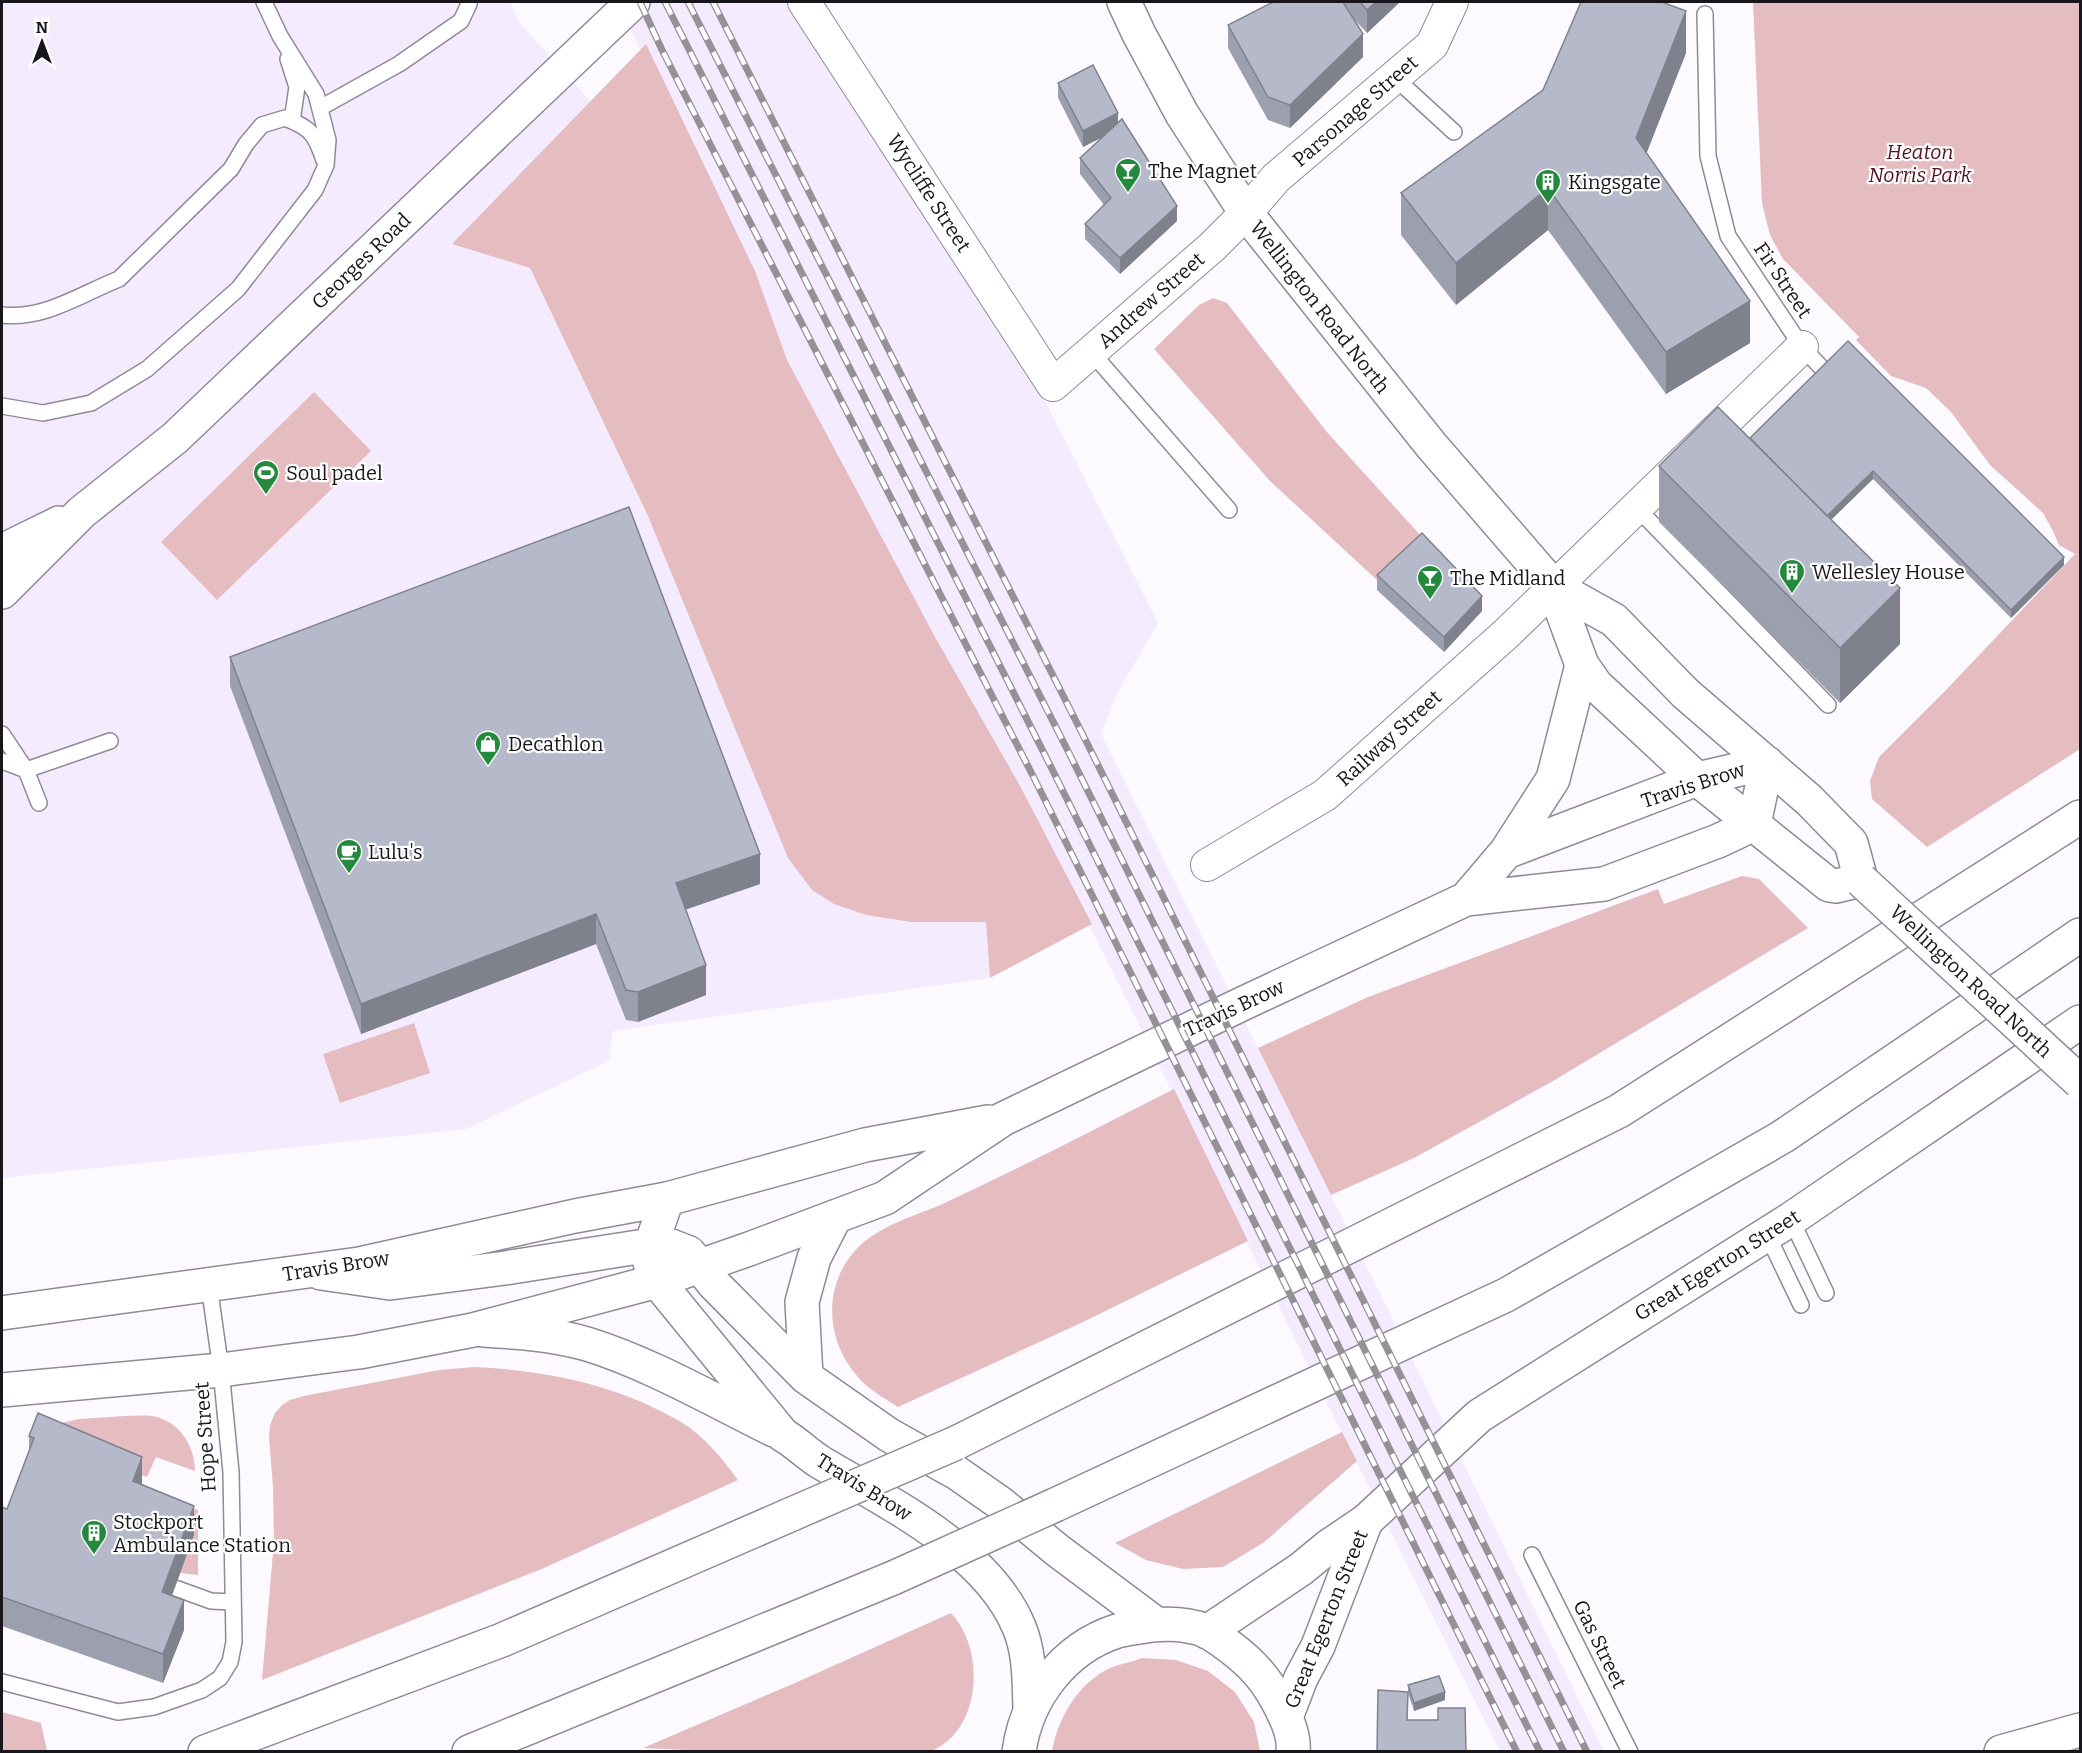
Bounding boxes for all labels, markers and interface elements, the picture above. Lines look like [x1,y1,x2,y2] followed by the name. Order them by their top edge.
[12,12,72,72] north arrow
[36,18,48,37] text: N
[1288,50,1422,172] street label: Parsonage Street
[882,130,976,256] street label: Wycliffe Street
[1868,140,1972,187] park label: Heaton Norris Park
[1113,156,1143,194] bar icon: The Magnet
[1148,159,1257,183] place label: The Magnet
[1533,167,1563,205] building icon: Kingsgate
[1568,170,1661,194] place label: Kingsgate
[307,208,415,314] street label: Georges Road
[1245,216,1395,399] street label: Wellington Road North
[1749,238,1817,322] street label: Fir Street
[1093,247,1209,353] street label: Andrew Street
[251,458,281,496] sports icon: Soul padel
[286,461,383,485] place label: Soul padel
[1777,557,1807,595] building icon: Wellesley House
[1812,560,1965,584] place label: Wellesley House
[1415,563,1445,601] bar icon: The Midland
[1450,566,1566,590] place label: The Midland
[1332,685,1446,791] street label: Railway Street
[473,729,503,767] shop icon: Decathlon
[508,732,604,756] place label: Decathlon
[1638,757,1749,813] street label: Travis Brow
[334,837,364,875] cafe icon: Lulu's
[368,840,423,864] place label: Lulu's
[1885,900,2057,1063] street label: Wellington Road North
[1180,974,1289,1042] street label: Travis Brow
[1630,1204,1804,1326] street label: Great Egerton Street
[281,1246,392,1286] street label: Travis Brow
[189,1381,221,1493] street label: Hope Street
[812,1448,917,1526] street label: Travis Brow
[113,1510,291,1557] place label: Stockport Ambulance Station
[79,1518,109,1556] building icon: Stockport Ambulance Station
[1279,1526,1373,1712] street label: Great Egerton Street
[1568,1596,1632,1692] street label: Gas Street

